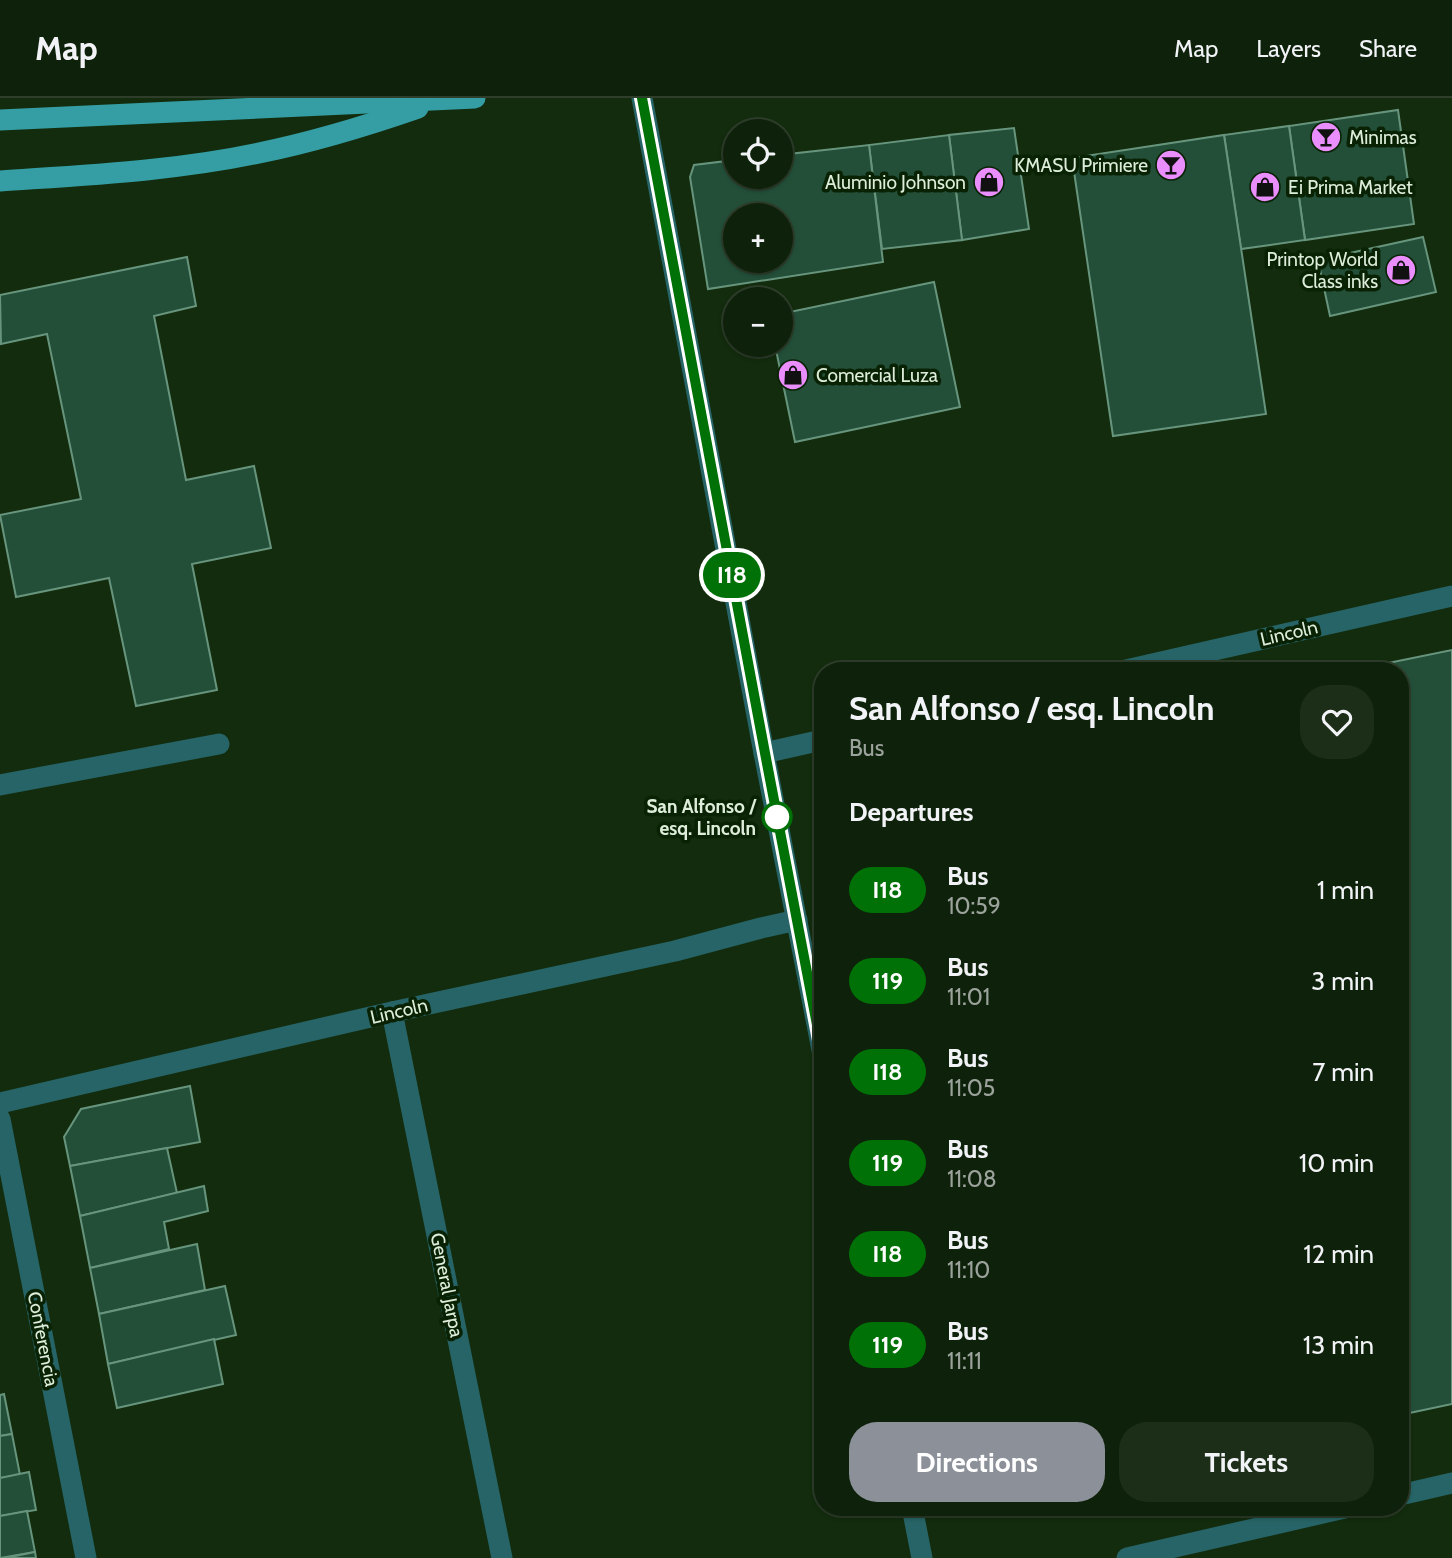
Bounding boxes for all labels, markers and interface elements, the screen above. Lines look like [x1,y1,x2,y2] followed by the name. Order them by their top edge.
[35,28,98,68] text: Map
[1174,34,1218,63] text: Map
[1256,34,1321,63] text: Layers
[1359,34,1417,63] text: Share
[723,119,793,357] map controls
[723,119,793,189] button: locate
[1309,120,1343,154] bar icon: Minimas
[1349,126,1417,149] place label: Minimas
[1154,148,1188,182] bar icon: KMASU Primiere
[1014,154,1148,177] place label: KMASU Primiere
[972,165,1006,199] shop icon: Aluminio Johnson
[1248,170,1282,204] shop icon: Ei Prima Market
[825,171,966,194] place label: Aluminio Johnson
[1288,176,1413,199] place label: Ei Prima Market
[723,203,793,273] button: +
[1267,248,1378,293] place label: Printop World Class inks
[1384,253,1418,287] shop icon: Printop World Class inks
[723,287,793,357] button: −
[776,358,810,392] shop icon: Comercial Luza
[816,364,938,387] place label: Comercial Luza
[692,552,772,598] line badge: I18
[717,560,747,589] text: I18
[1258,615,1320,651] street label: Lincoln
[1300,685,1374,759] button: heart
[849,688,1214,728] text: San Alfonso / esq. Lincoln
[849,734,884,762] text: Bus
[646,795,757,840] place label: San Alfonso / esq. Lincoln
[849,796,973,828] text: Departures
[762,802,792,832] marker: San Alfonso / esq. Lincoln
[947,860,988,892] text: Bus
[1317,874,1374,906] text: 1 min
[872,875,903,904] text: I18
[947,892,1001,920] text: 10:59
[947,951,988,983] text: Bus
[1311,965,1374,997] text: 3 min
[872,966,903,995] text: 119
[947,983,990,1011] text: 11:01
[368,993,430,1029] street label: Lincoln
[947,1042,988,1074] text: Bus
[1312,1056,1374,1088] text: 7 min
[872,1057,903,1086] text: I18
[947,1074,995,1102] text: 11:05
[947,1133,988,1165] text: Bus
[1299,1147,1374,1179] text: 10 min
[872,1148,903,1177] text: 119
[947,1165,997,1193] text: 11:08
[947,1224,988,1256] text: Bus
[426,1231,468,1339] street label: General Jarpa
[1303,1238,1374,1270] text: 12 min
[872,1239,903,1268] text: I18
[947,1256,990,1284] text: 11:10
[23,1290,63,1388] street label: Conferencia
[947,1315,988,1347] text: Bus
[1303,1329,1374,1361] text: 13 min
[872,1330,903,1359] text: 119
[947,1347,982,1375] text: 11:11
[849,1422,1105,1502] button: Directions
[1119,1422,1374,1502] button: Tickets

